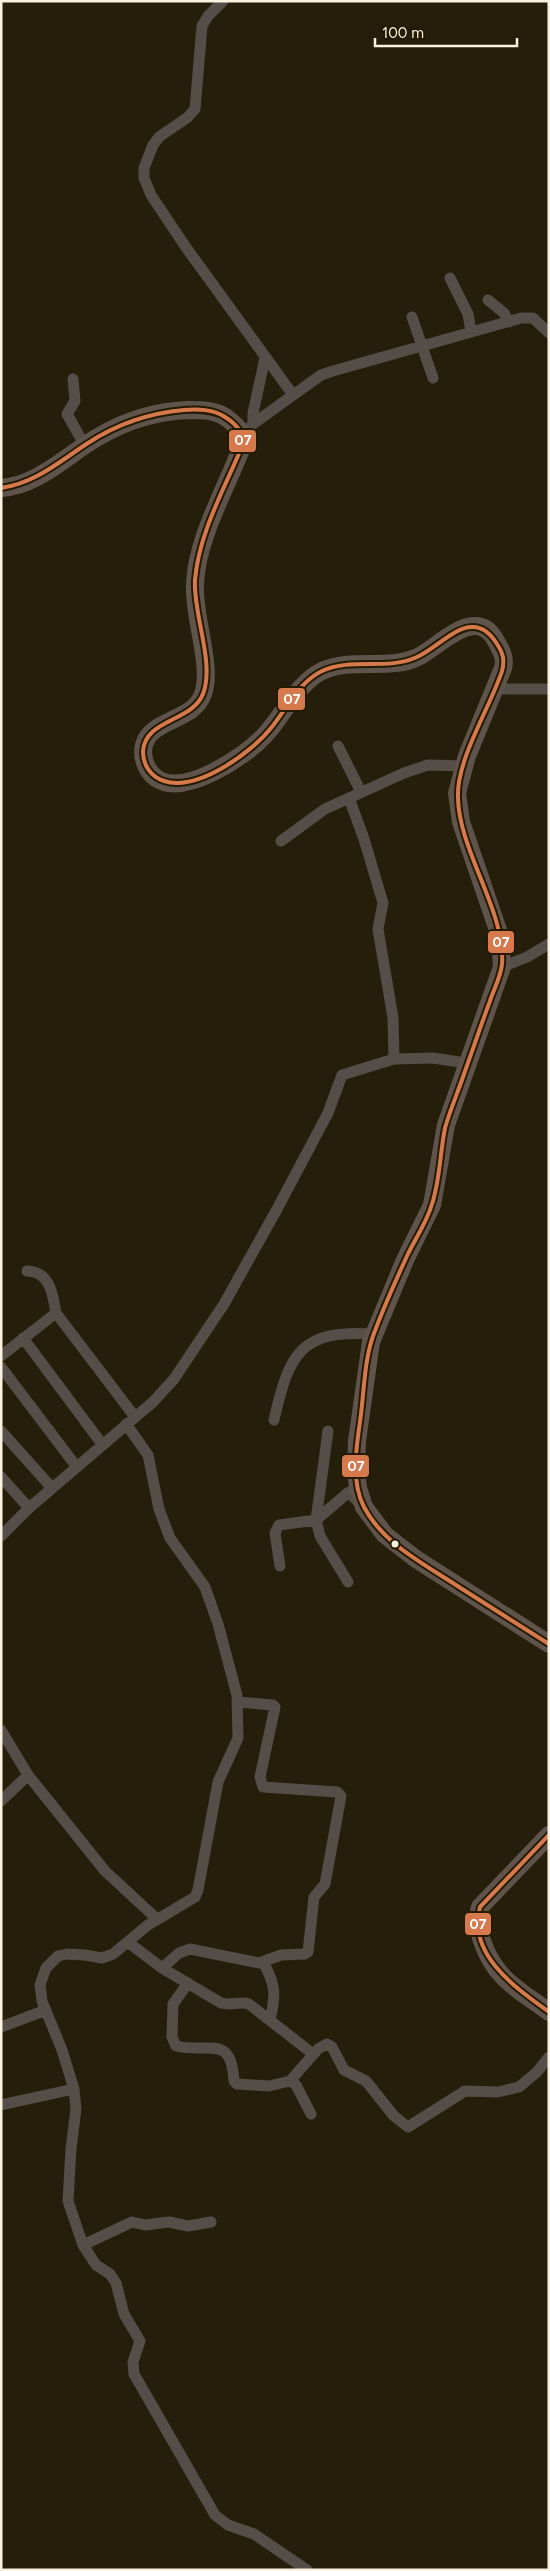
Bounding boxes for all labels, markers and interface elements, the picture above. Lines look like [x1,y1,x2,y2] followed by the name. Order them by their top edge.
[375,15,518,47] scale bar
[382,24,424,42] text: 100 m
[228,429,257,453] line badge: 07
[235,432,252,449] text: 07
[277,687,306,711] line badge: 07
[284,691,301,708] text: 07
[487,930,515,954] line badge: 07
[493,934,510,951] text: 07
[341,1454,370,1478] line badge: 07
[348,1458,365,1475] text: 07
[390,1539,400,1549] unlabelled marker
[464,1912,492,1936] line badge: 07
[470,1916,487,1933] text: 07

